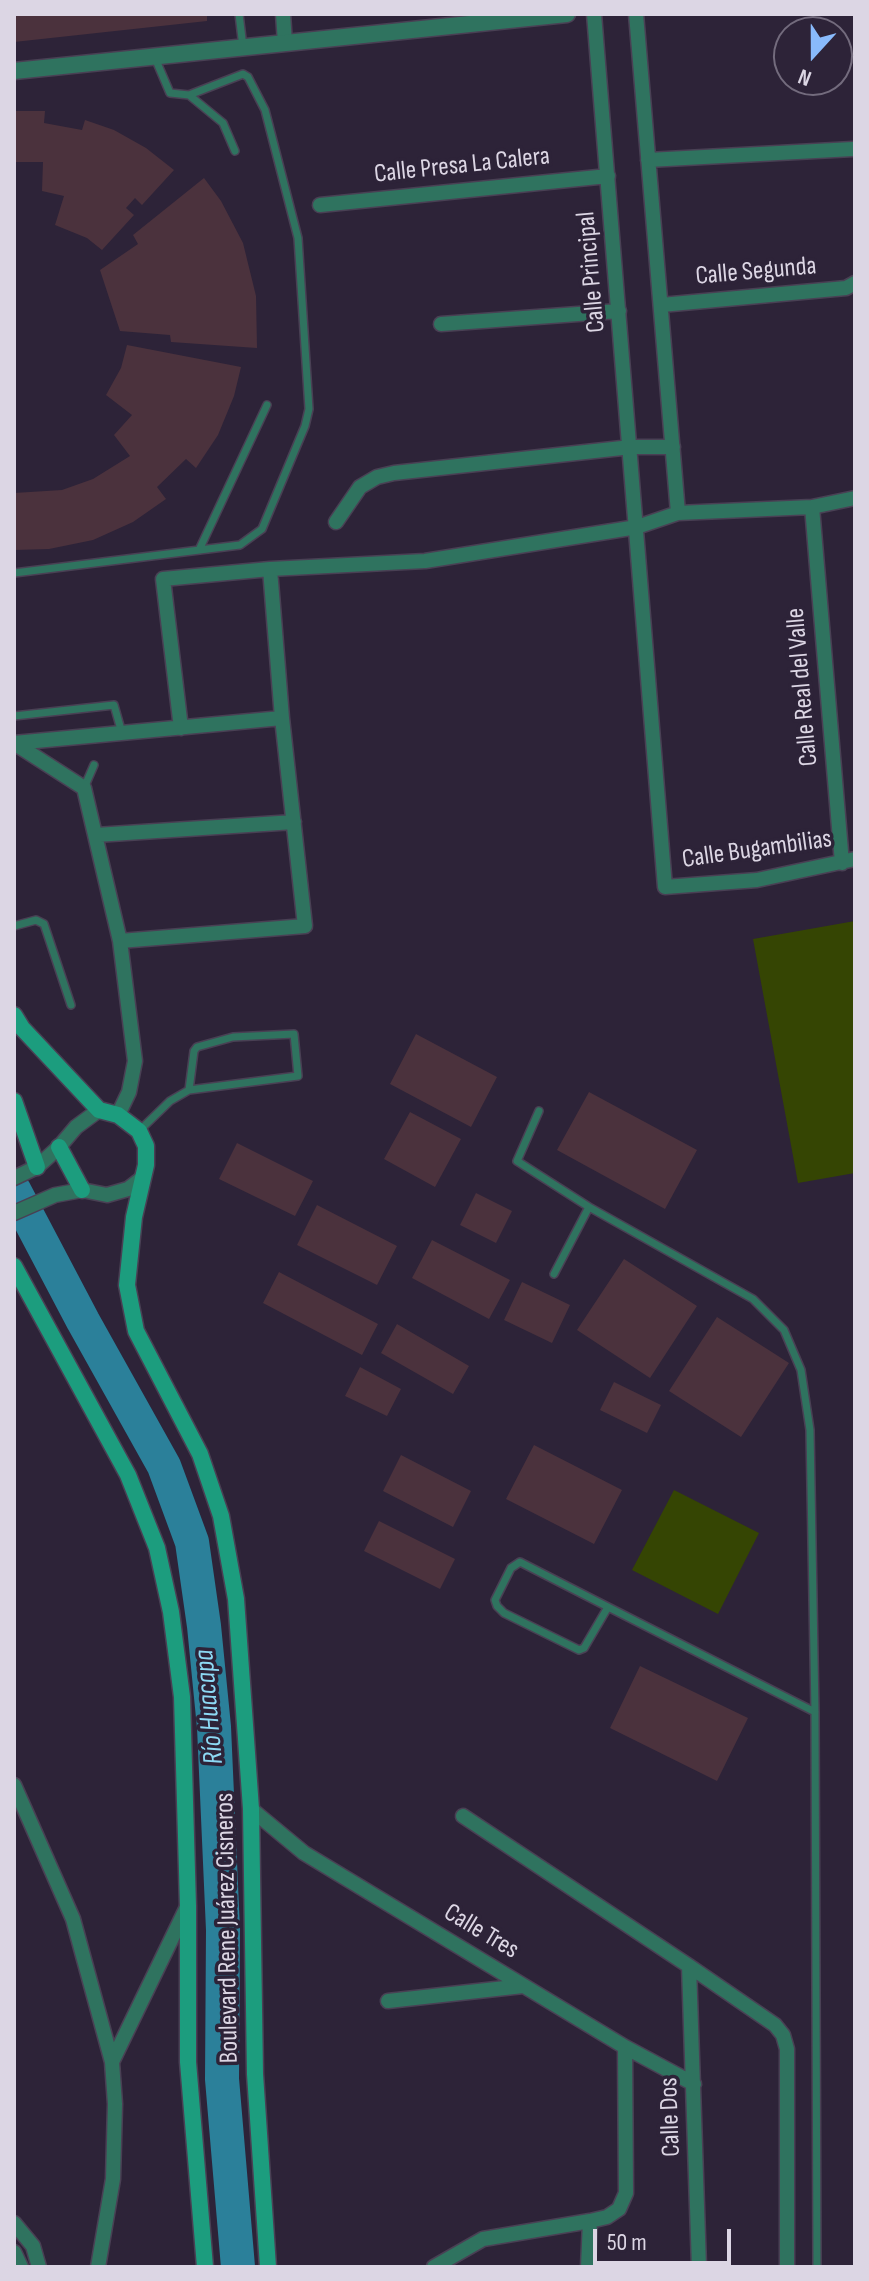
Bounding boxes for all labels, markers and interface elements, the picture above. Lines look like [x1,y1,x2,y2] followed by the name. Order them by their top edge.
[773,16,853,96] north arrow
[795,62,815,92] text: N
[373,141,551,191] street label: Calle Presa La Calera
[571,210,613,334] street label: Calle Principal
[694,251,818,293] street label: Calle Segunda
[781,607,825,767] street label: Calle Real del Valle
[680,824,834,876] street label: Calle Bugambilias
[188,1648,232,1766] water label: Río Huacapa
[210,1792,246,2064] street label: Boulevard Rene Juárez Cisneros
[438,1898,524,1966] street label: Calle Tres
[654,2077,688,2157] street label: Calle Dos
[597,2213,735,2263] scale bar
[607,2228,647,2257] text: 50 m

